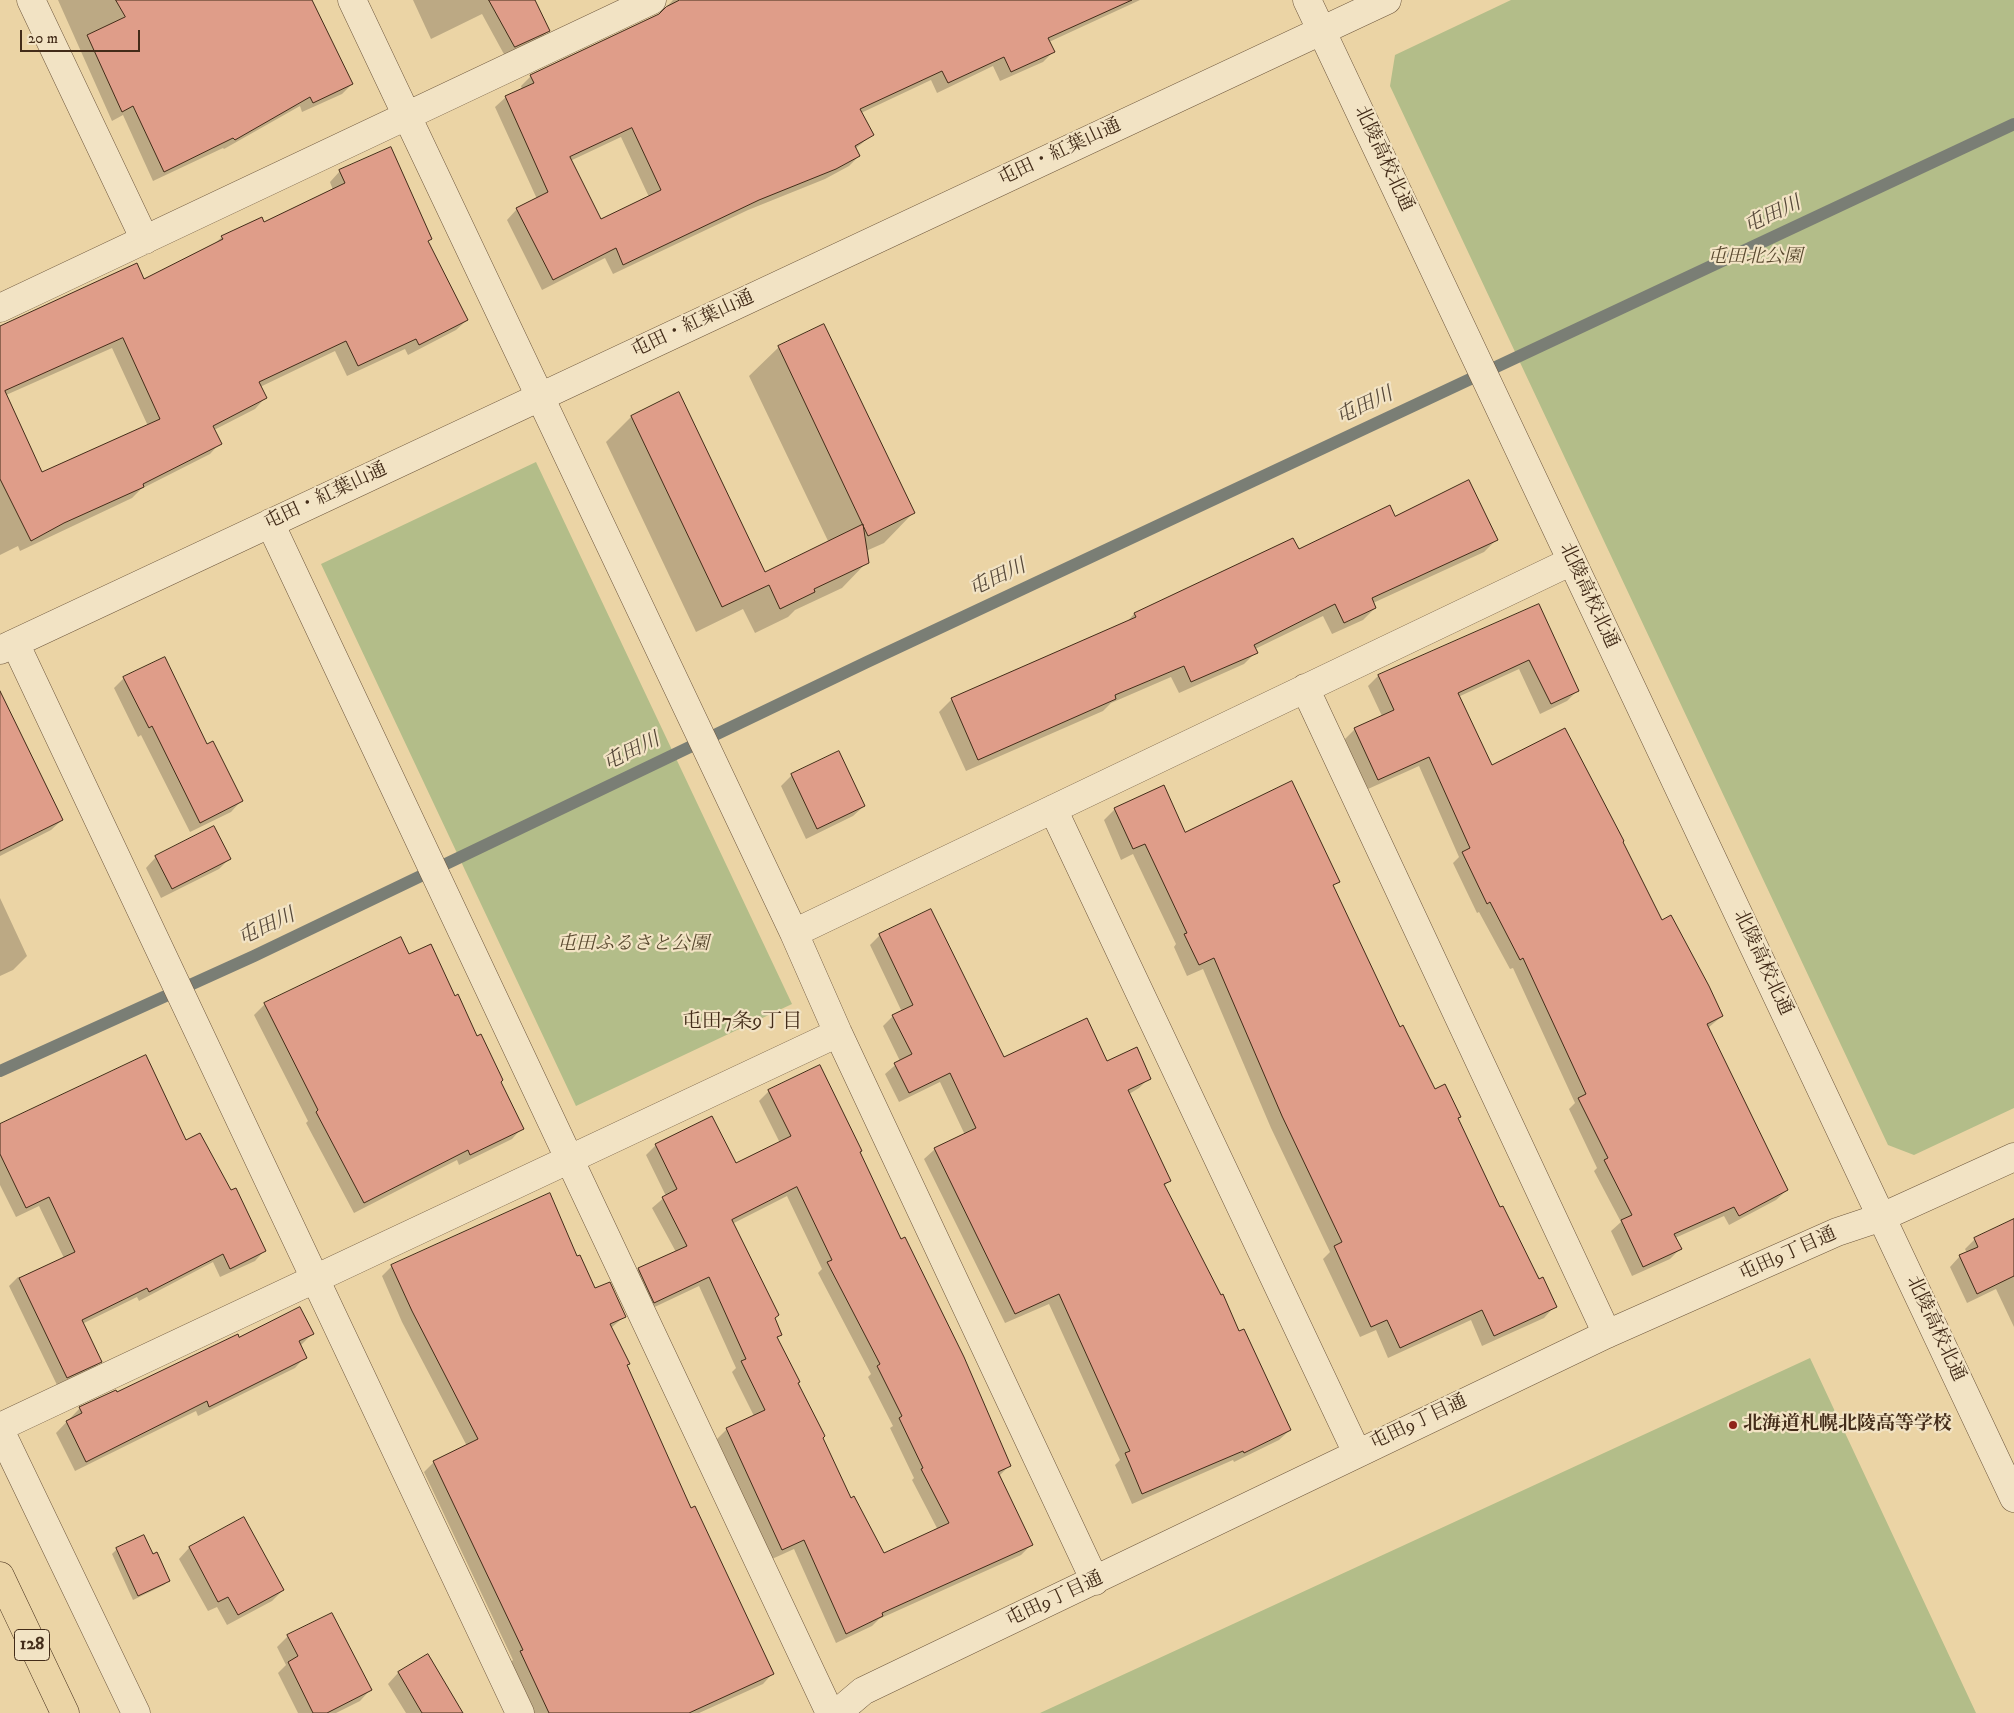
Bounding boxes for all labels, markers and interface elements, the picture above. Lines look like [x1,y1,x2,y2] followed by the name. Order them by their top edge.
[22,20,142,52] scale bar
[28,29,58,48] text: 20 m
[1349,103,1417,215] street label: 北陵高校北通
[995,115,1125,191] street label: 屯田・紅葉山通
[1741,192,1805,240] water label: 屯田川
[1708,247,1802,269] park label: 屯田北公園
[628,287,758,363] street label: 屯田・紅葉山通
[1333,383,1397,431] water label: 屯田川
[261,459,391,535] street label: 屯田・紅葉山通
[1554,540,1622,652] street label: 北陵高校北通
[966,555,1030,603] water label: 屯田川
[600,729,664,777] water label: 屯田川
[235,904,299,952] water label: 屯田川
[1728,907,1796,1019] street label: 北陵高校北通
[557,934,709,956] park label: 屯田ふるさと公園
[682,1011,802,1035] district label: 屯田7条9丁目
[1736,1223,1840,1287] street label: 屯田9丁目通
[1901,1273,1969,1385] street label: 北陵高校北通
[1367,1391,1471,1455] street label: 屯田9丁目通
[1743,1414,1952,1436] place label: 北海道札幌北陵高等学校
[1727,1419,1739,1431] marker: 北海道札幌北陵高等学校
[1003,1568,1107,1632] street label: 屯田9丁目通
[15,1630,50,1660] road number: 128

